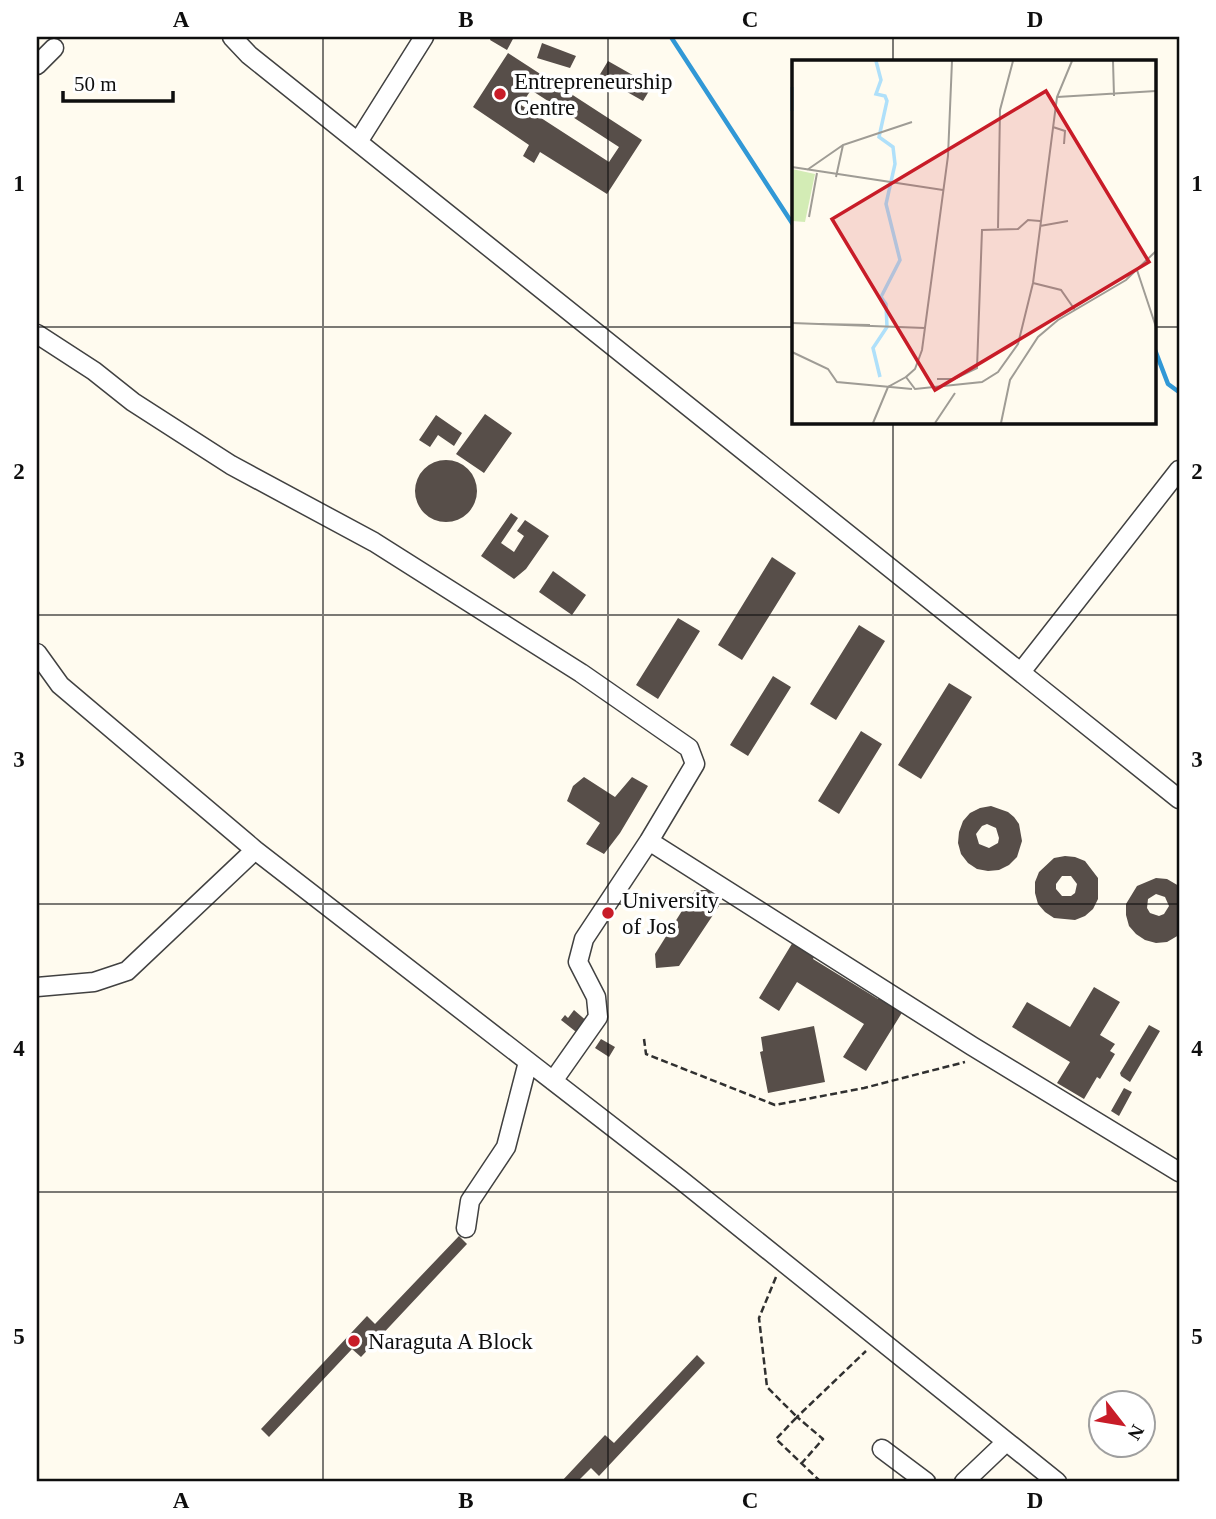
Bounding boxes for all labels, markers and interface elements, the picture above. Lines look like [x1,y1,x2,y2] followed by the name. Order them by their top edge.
[173,7,190,32] text: A
[458,7,474,32] text: B
[742,7,758,32] text: C
[1027,7,1043,32] text: D
[63,60,173,104] scale bar
[792,60,1156,424] inset map
[514,69,672,120] place label: Entrepreneurship Centre
[74,72,117,96] text: 50 m
[492,86,508,102] marker: Entrepreneurship Centre
[13,171,25,196] text: 1
[1191,171,1203,196] text: 1
[13,459,25,484] text: 2
[1191,459,1203,484] text: 2
[13,747,25,772] text: 3
[1191,747,1203,772] text: 3
[622,888,720,939] place label: University of Jos
[600,905,616,921] marker: University of Jos
[13,1036,25,1061] text: 4
[1191,1036,1203,1061] text: 4
[13,1324,25,1349] text: 5
[1191,1324,1203,1349] text: 5
[368,1329,533,1354] place label: Naraguta A Block
[346,1333,362,1349] marker: Naraguta A Block
[1086,1390,1156,1460] north arrow
[1123,1421,1149,1444] text: N
[173,1488,190,1513] text: A
[458,1488,474,1513] text: B
[742,1488,758,1513] text: C
[1027,1488,1043,1513] text: D

